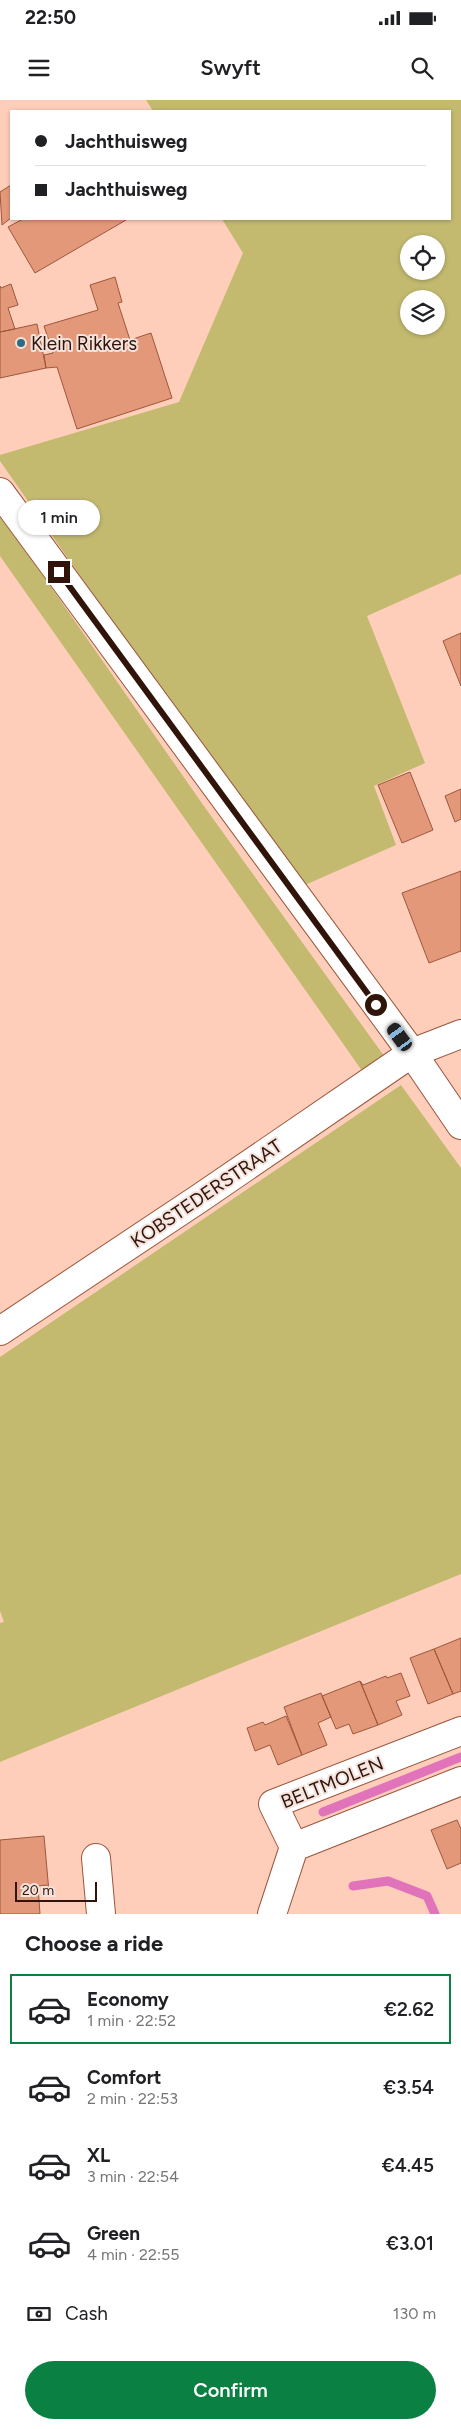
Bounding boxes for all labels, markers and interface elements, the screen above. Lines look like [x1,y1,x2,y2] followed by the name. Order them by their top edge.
[25,6,76,29] text: 22:50
[25,54,53,82] icon: menu
[200,54,261,81] text: Swyft
[408,54,436,82] icon: search
[65,130,187,153] text: Jachthuisweg
[65,178,187,201] text: Jachthuisweg
[400,235,445,335] map controls
[400,235,445,280] button: locate
[400,290,445,335] button: layers
[31,332,137,355] place label: Klein Rikkers
[15,337,27,349] marker: Klein Rikkers
[18,500,100,534] callout: 1 min
[40,508,78,527] text: 1 min
[48,561,70,583] route end
[365,994,387,1016] route start
[385,1020,414,1054] car
[126,1134,287,1253] street label: KOBSTEDERSTRAAT
[278,1751,387,1813] street label: BELTMOLEN
[15,1879,98,1902] scale bar
[22,1882,54,1899] text: 20 m
[25,1930,163,1957] text: Choose a ride
[27,1987,72,2032] icon: car
[87,1988,169,2011] text: Economy
[384,1998,434,2021] text: €2.62
[87,2011,176,2030] text: 1 min · 22:52
[27,2065,72,2110] icon: car
[87,2066,162,2089] text: Comfort
[383,2076,434,2099] text: €3.54
[87,2089,178,2108] text: 2 min · 22:53
[27,2143,72,2188] icon: car
[87,2144,110,2167] text: XL
[382,2154,434,2177] text: €4.45
[87,2167,179,2186] text: 3 min · 22:54
[27,2221,72,2266] icon: car
[87,2222,140,2245] text: Green
[386,2232,434,2255] text: €3.01
[87,2245,179,2264] text: 4 min · 22:55
[25,2300,53,2328] icon: cash
[65,2302,108,2325] text: Cash
[393,2304,436,2323] text: 130 m
[25,2361,436,2419] button: Confirm

